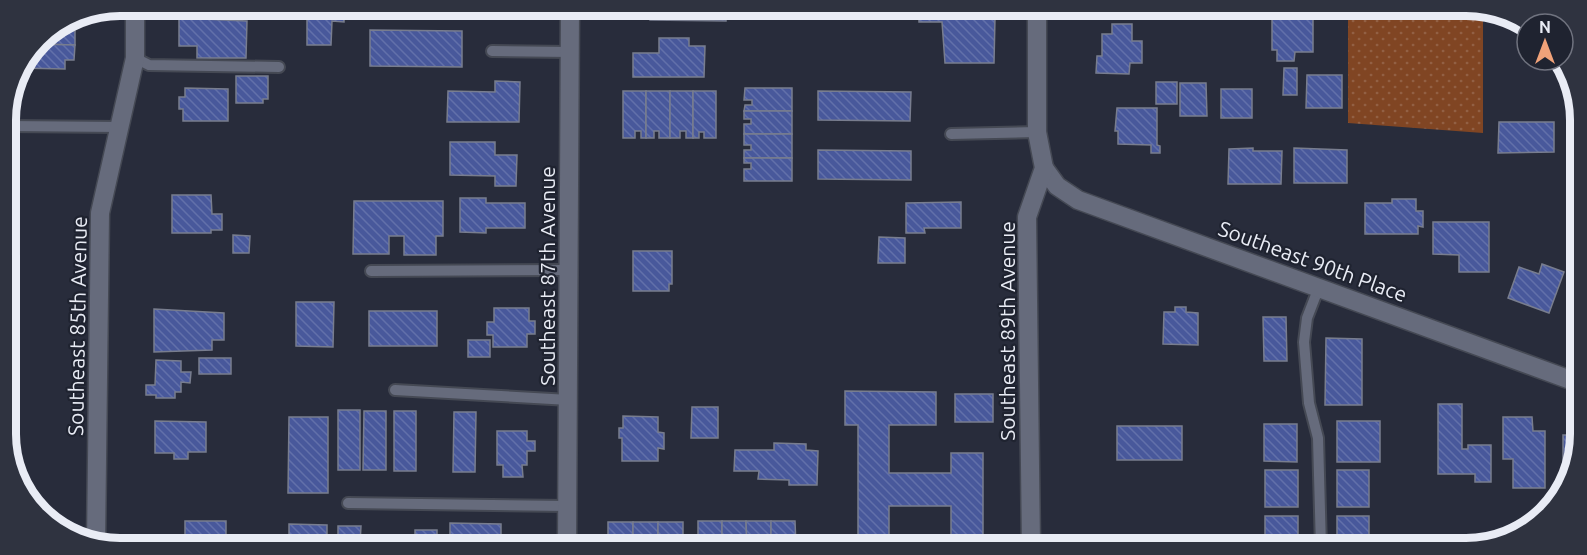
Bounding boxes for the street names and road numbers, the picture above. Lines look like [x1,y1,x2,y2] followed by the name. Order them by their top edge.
[535,166,559,386] street label: Southeast 87th Avenue
[63,216,91,436] street label: Southeast 85th Avenue
[1215,216,1411,306] street label: Southeast 90th Place
[995,221,1019,441] street label: Southeast 89th Avenue

